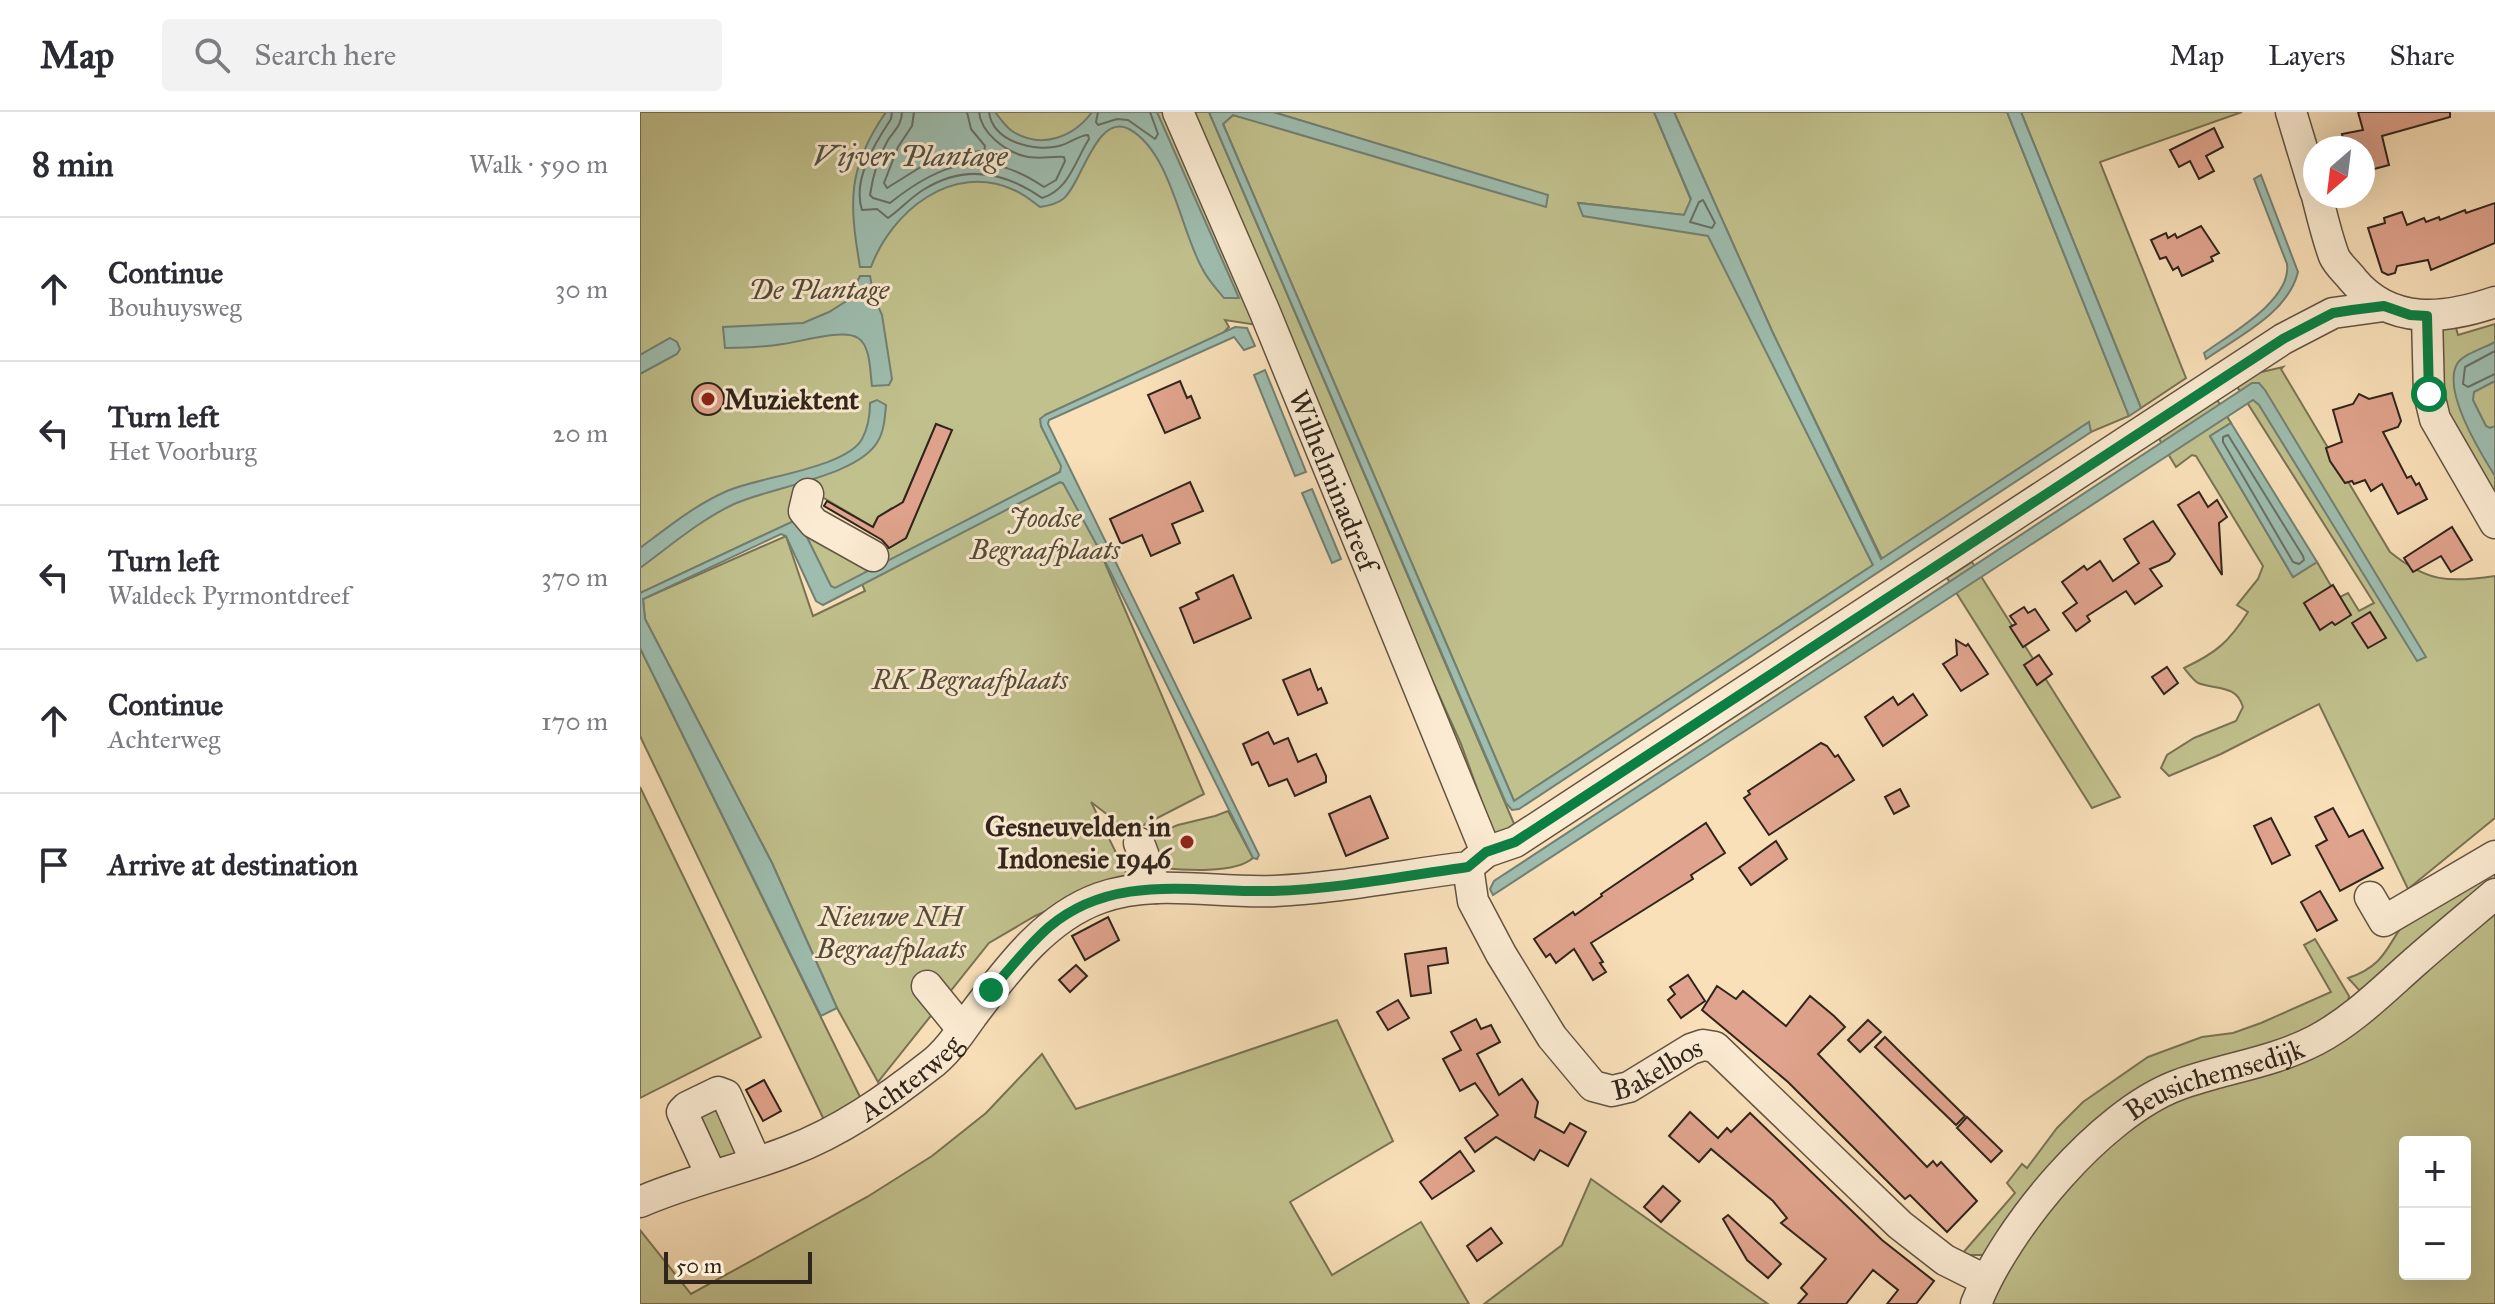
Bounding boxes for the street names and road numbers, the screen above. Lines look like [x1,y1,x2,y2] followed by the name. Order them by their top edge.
[1281,385,1388,580] street label: Wilhelminadreef
[852,1027,970,1130] street label: Achterweg
[1609,1029,1707,1108] street label: Bakelbos
[2117,1031,2309,1128] street label: Beusichemsedijk

